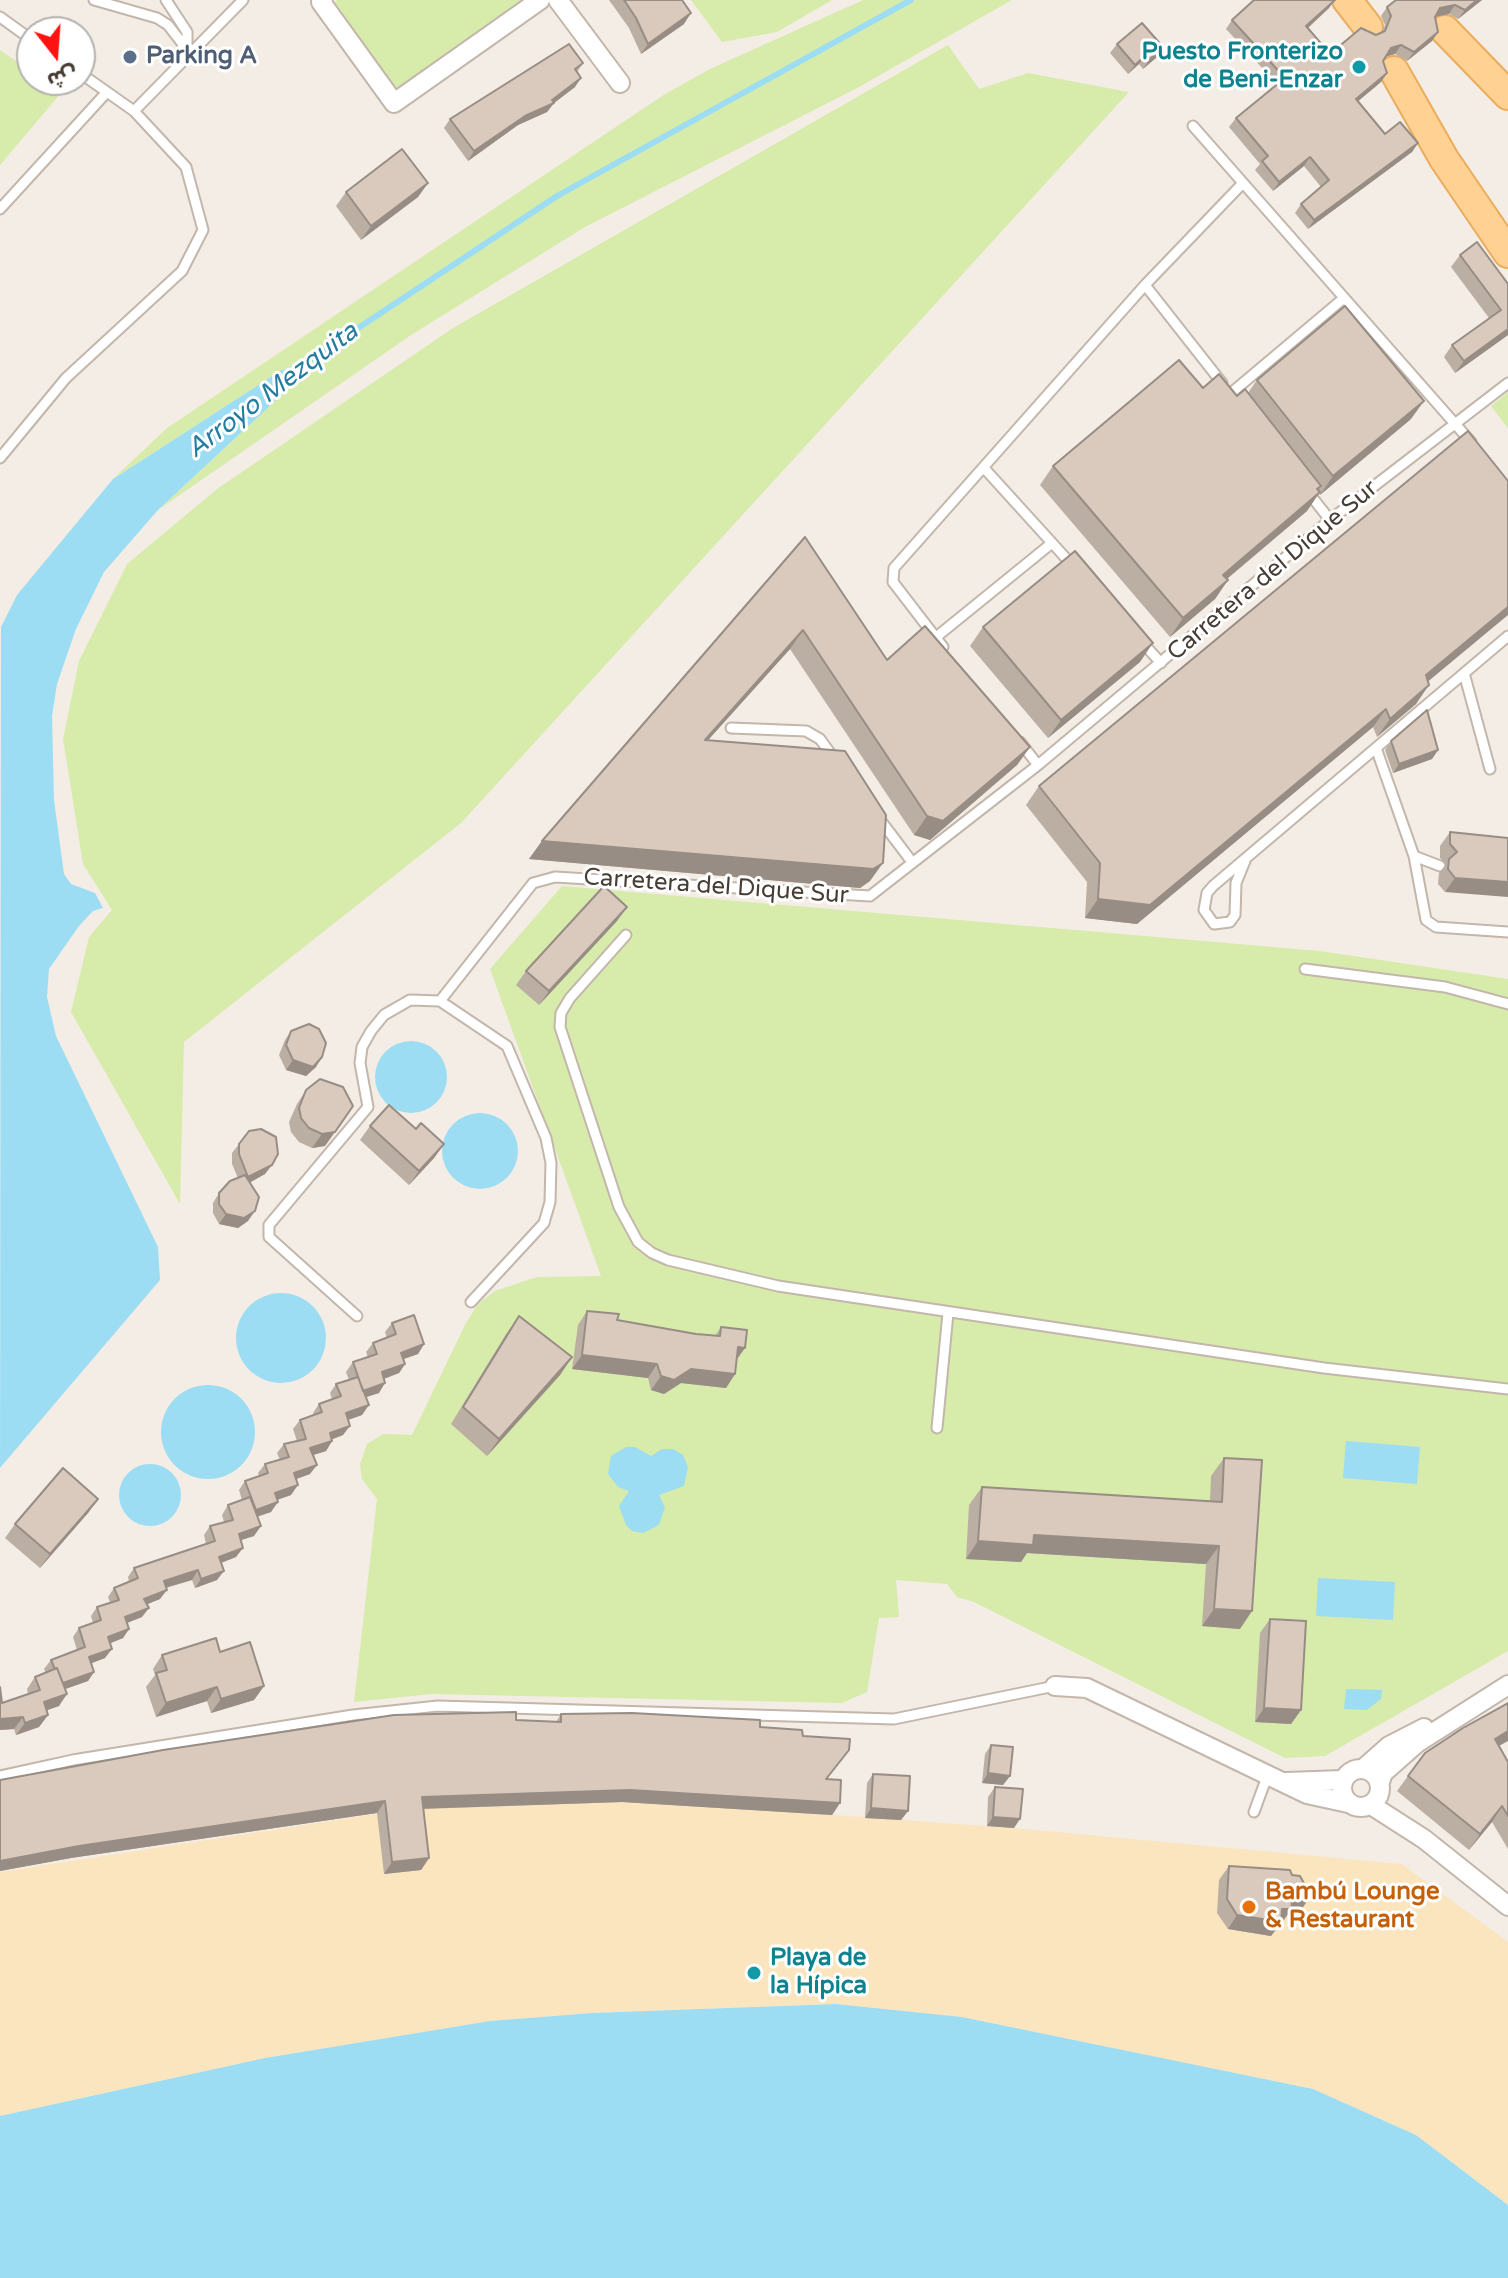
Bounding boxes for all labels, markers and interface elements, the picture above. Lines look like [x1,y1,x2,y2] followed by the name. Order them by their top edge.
[16,16,96,96] north arrow
[1142,39,1343,95] place label: Puesto Fronterizo de Beni-Enzar
[146,43,257,71] place label: Parking A
[121,48,139,66] marker: Parking A
[1350,58,1368,76] marker: Puesto Fronterizo de Beni-Enzar
[44,60,81,94] text: ش
[181,316,365,466] water label: Arroyo Mezquita
[1162,474,1384,668] street label: Carretera del Dique Sur
[582,863,850,911] street label: Carretera del Dique Sur
[1265,1879,1440,1935] place label: Bambú Lounge & Restaurant
[1240,1898,1258,1916] marker: Bambú Lounge & Restaurant
[770,1945,867,2001] place label: Playa de la Hípica
[745,1964,763,1982] marker: Playa de la Hípica

